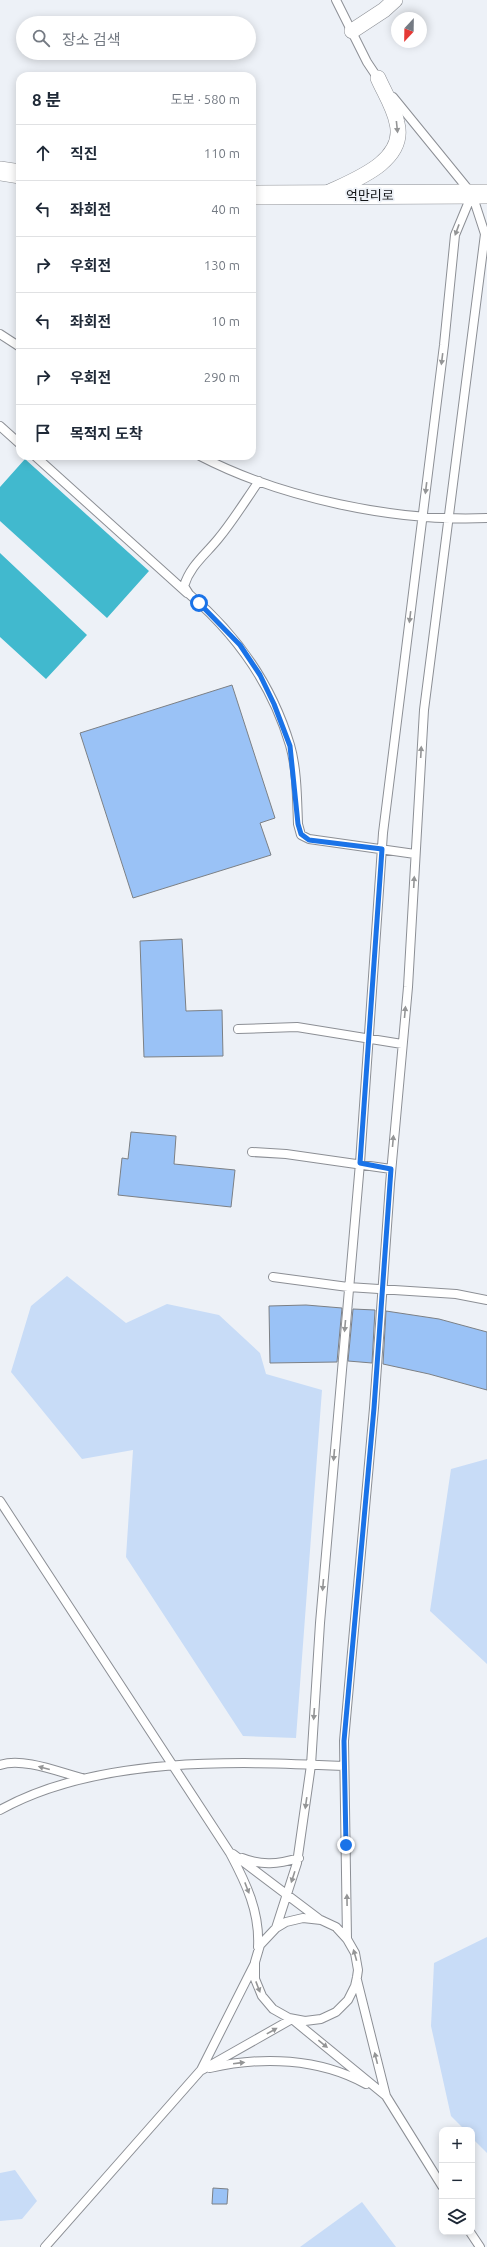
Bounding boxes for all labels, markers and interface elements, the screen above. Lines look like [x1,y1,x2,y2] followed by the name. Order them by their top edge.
[391,12,427,48] north arrow
[16,16,256,60] search box
[30,27,52,49] icon: search
[62,31,121,48] text: 장소 검색
[32,90,61,109] text: 8 분
[171,92,240,106] text: 도보 · 580 m
[394,121,400,133] one-way arrow
[32,142,54,164] icon: ahead
[70,145,98,162] text: 직진
[204,146,240,160] text: 110 m
[346,188,394,202] street label: 억만리로
[32,198,54,220] icon: left
[70,201,111,218] text: 좌회전
[211,202,240,216] text: 40 m
[454,225,460,237] one-way arrow
[32,254,54,276] icon: right
[70,257,111,274] text: 우회전
[204,258,240,272] text: 130 m
[32,310,54,332] icon: left
[70,313,111,330] text: 좌회전
[211,314,240,328] text: 10 m
[439,353,445,365] one-way arrow
[32,366,54,388] icon: right
[70,369,111,386] text: 우회전
[204,370,240,384] text: 290 m
[32,422,54,444] icon: arrive
[70,425,143,442] text: 목적지 도착
[423,482,429,494] one-way arrow
[190,594,208,612] route start
[407,611,413,623] one-way arrow
[418,745,424,758] one-way arrow
[410,876,417,888] one-way arrow
[402,1006,409,1018] one-way arrow
[390,1135,397,1147] one-way arrow
[341,1320,348,1332] one-way arrow
[331,1449,337,1461] one-way arrow
[320,1579,327,1591] one-way arrow
[310,1708,317,1720] one-way arrow
[38,1764,51,1770] one-way arrow
[303,1797,309,1809] one-way arrow
[337,1836,355,1854] route end
[290,1872,296,1884] one-way arrow
[245,1882,251,1894] one-way arrow
[344,1893,350,1906] one-way arrow
[351,1949,357,1962] one-way arrow
[256,1982,262,1994] one-way arrow
[266,2027,277,2034] one-way arrow
[317,2039,328,2048] one-way arrow
[373,2052,379,2064] one-way arrow
[233,2059,245,2066] one-way arrow
[439,2127,475,2235] map controls
[439,2127,475,2163] button: +
[439,2163,475,2199] button: −
[439,2199,475,2235] button: layers

